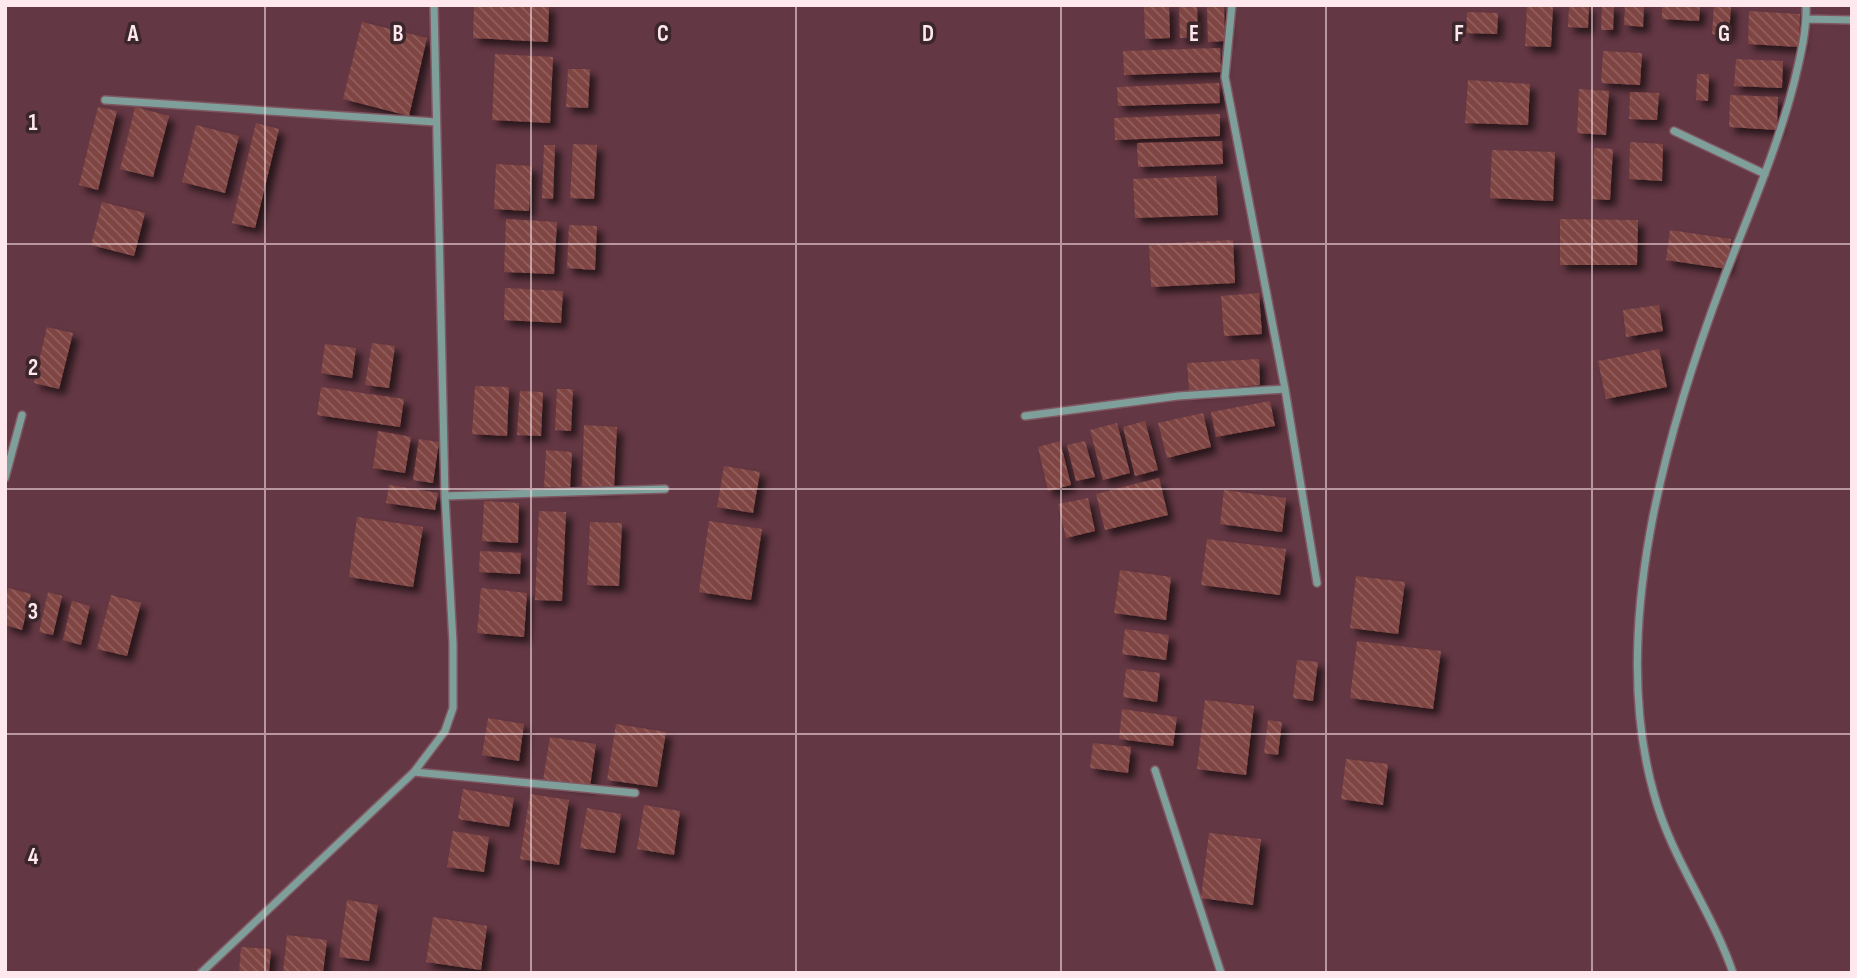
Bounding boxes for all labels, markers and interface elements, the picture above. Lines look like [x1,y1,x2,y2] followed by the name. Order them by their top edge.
[127,20,140,48] text: A
[393,20,404,48] text: B
[657,20,669,48] text: C
[922,20,934,48] text: D
[1189,20,1199,48] text: E
[1454,20,1464,48] text: F
[1718,20,1730,48] text: G
[28,109,38,137] text: 1
[28,354,38,382] text: 2
[28,598,38,626] text: 3
[28,843,39,871] text: 4

